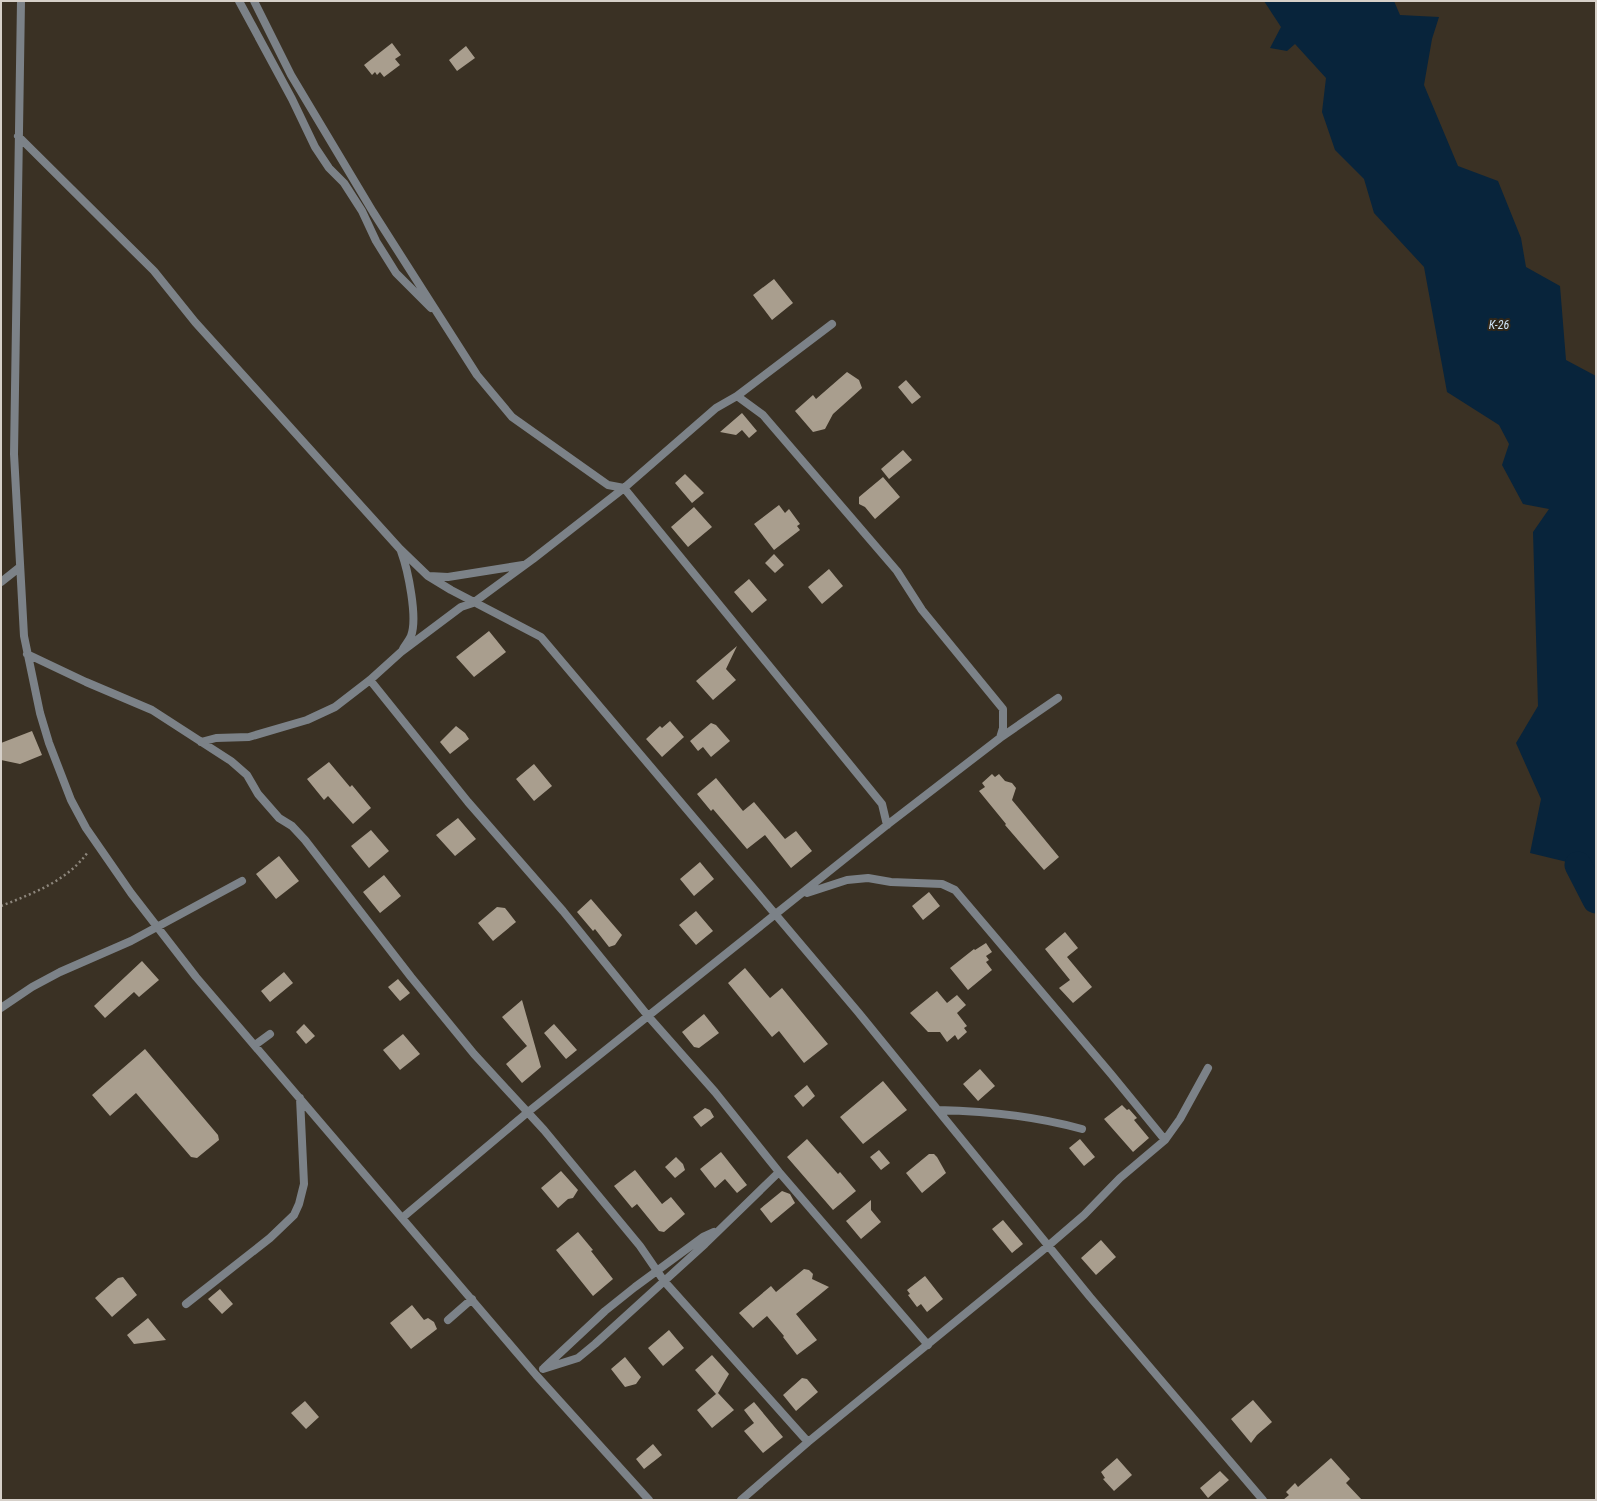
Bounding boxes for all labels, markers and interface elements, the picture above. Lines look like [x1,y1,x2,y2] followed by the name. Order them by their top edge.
[1489,318,1510,332] water label: К-26

